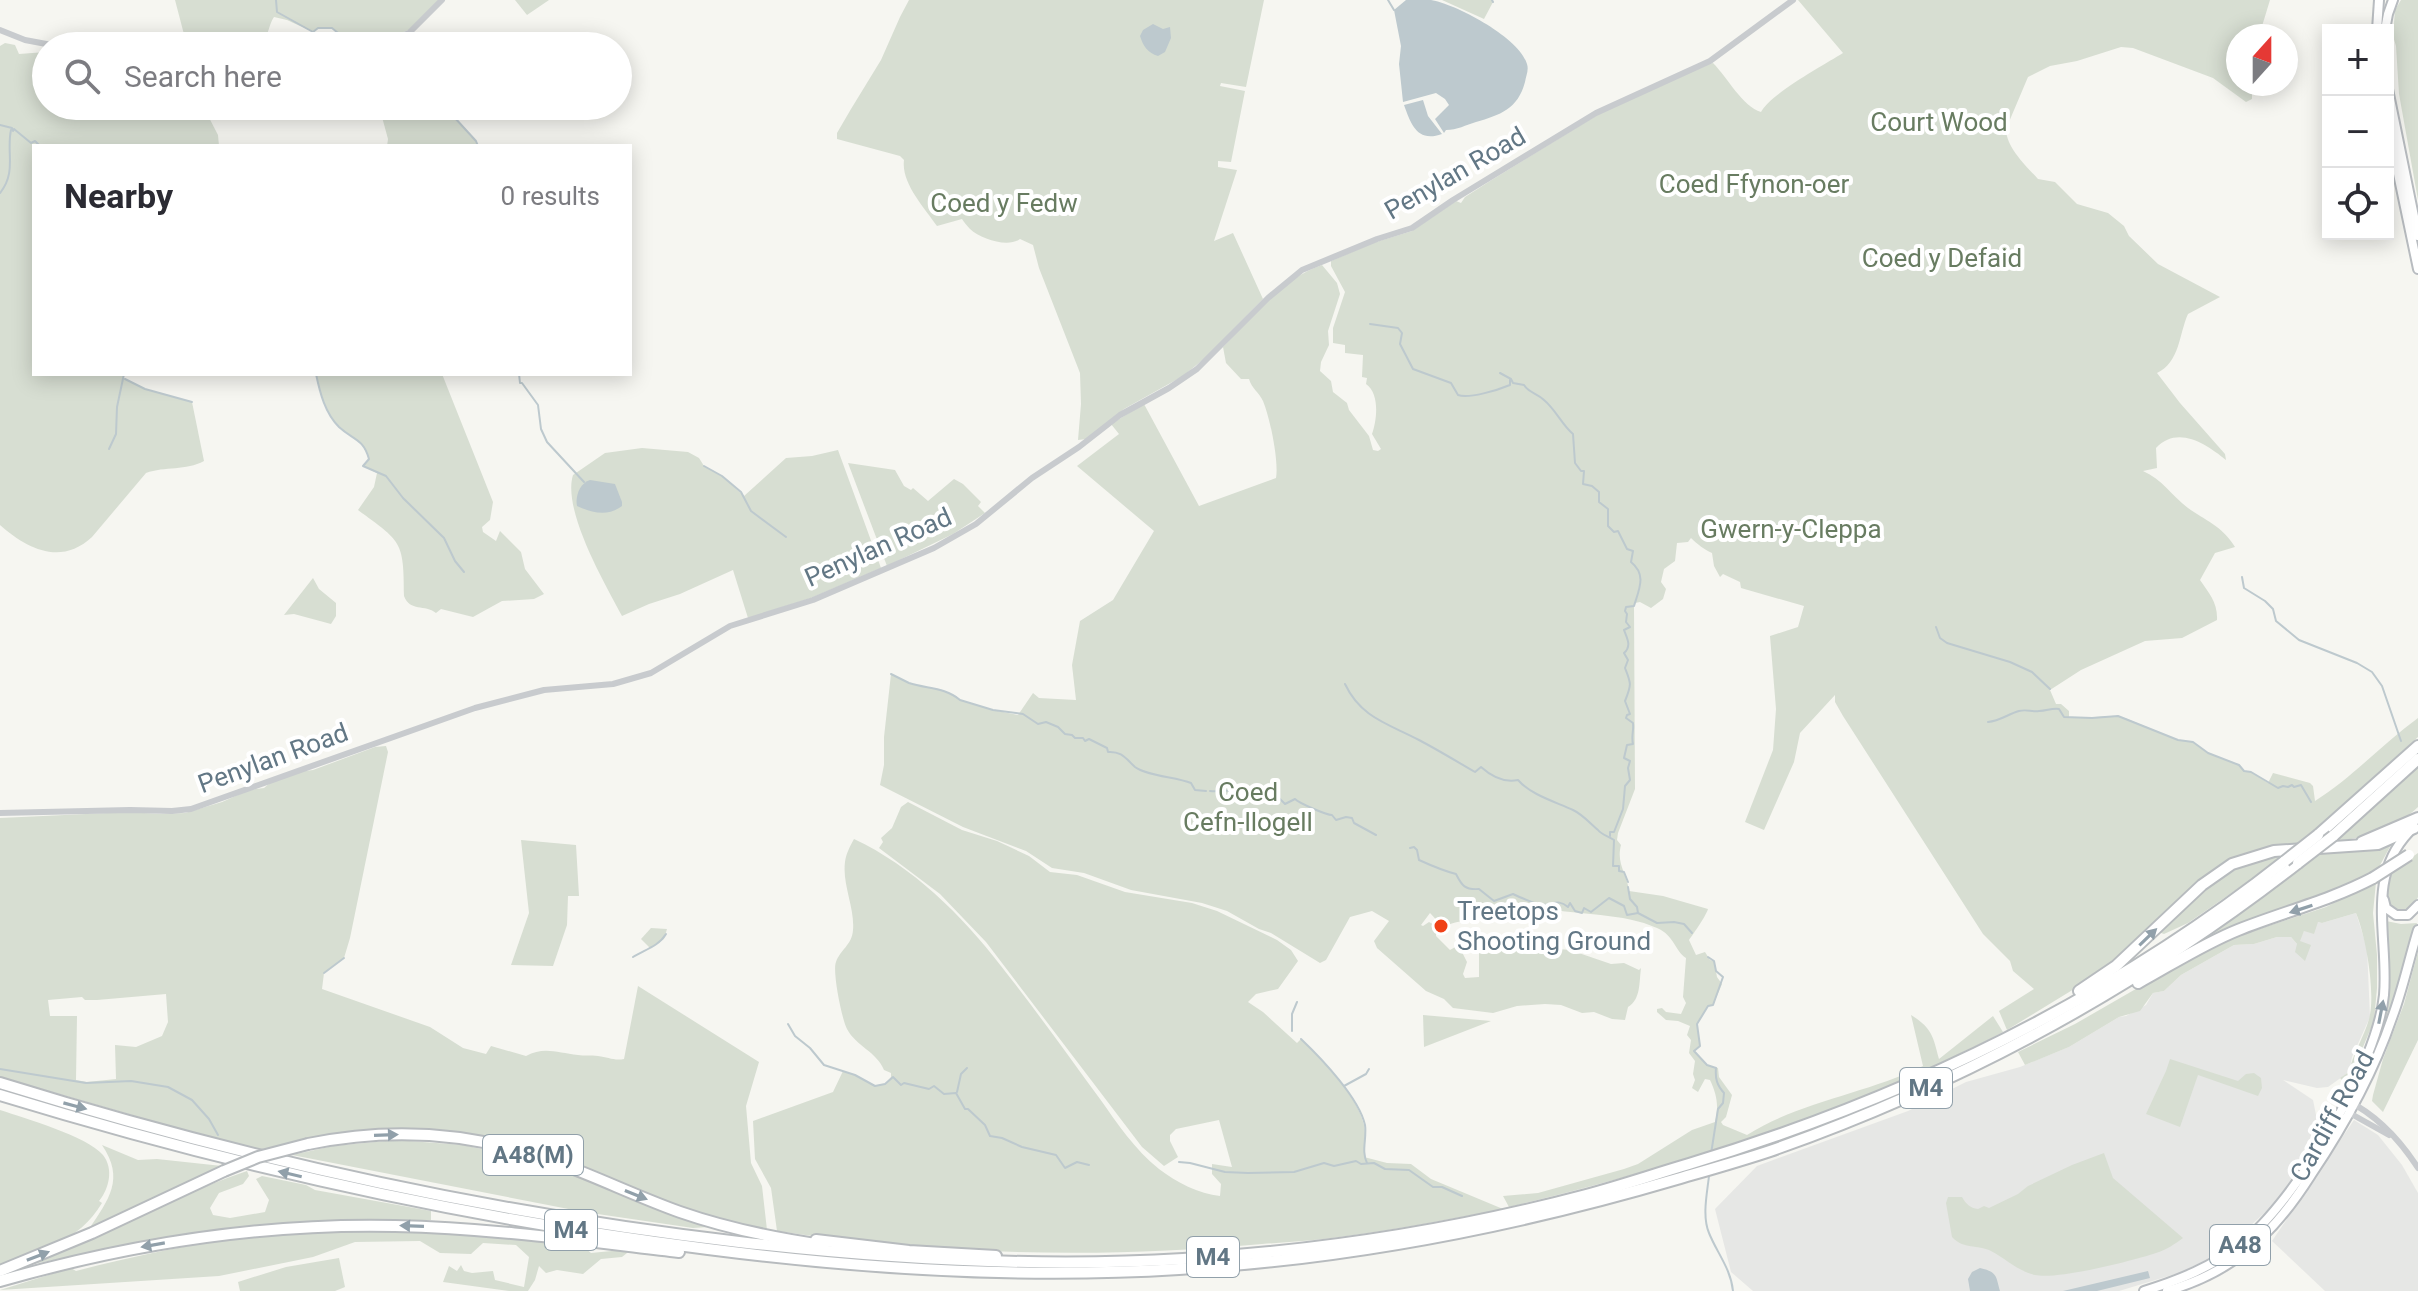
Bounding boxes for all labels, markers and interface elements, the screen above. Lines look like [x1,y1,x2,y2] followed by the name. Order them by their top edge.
[2226,24,2298,96] north arrow
[2322,24,2394,240] map controls
[2322,24,2394,96] button: +
[32,32,632,120] search box
[60,54,104,98] icon: search
[124,59,282,94] text: Search here
[2322,96,2394,168] button: −
[1870,107,2008,137] park label: Court Wood
[1379,121,1531,225] street label: Penylan Road
[2322,168,2394,240] button: locate
[1659,169,1849,199] park label: Coed Ffynon-oer
[64,176,173,216] text: Nearby
[501,181,600,211] text: 0 results
[930,188,1078,218] park label: Coed y Fedw
[1862,243,2022,273] park label: Coed y Defaid
[800,501,956,593] street label: Penylan Road
[1700,514,1882,544] park label: Gwern-y-Cleppa
[194,717,352,799] street label: Penylan Road
[1183,777,1313,837] park label: Coed Cefn-llogell
[1457,896,1651,956] place label: Treetops Shooting Ground
[2289,903,2313,915] one-way arrow
[1432,917,1450,935] marker: Treetops Shooting Ground
[2138,928,2157,947] one-way arrow
[2375,999,2387,1024] one-way arrow
[2284,1045,2380,1187] street label: Cardiff Road
[1900,1068,1952,1108] road number: M4
[63,1100,87,1113] one-way arrow
[374,1128,399,1141] one-way arrow
[483,1135,583,1175] road number: A48(M)
[277,1168,302,1180] one-way arrow
[624,1188,648,1201] one-way arrow
[545,1210,597,1250] road number: M4
[399,1220,424,1233] one-way arrow
[2210,1225,2270,1265] road number: A48
[1187,1237,1239,1277] road number: M4
[140,1239,165,1252] one-way arrow
[26,1249,50,1262] one-way arrow

